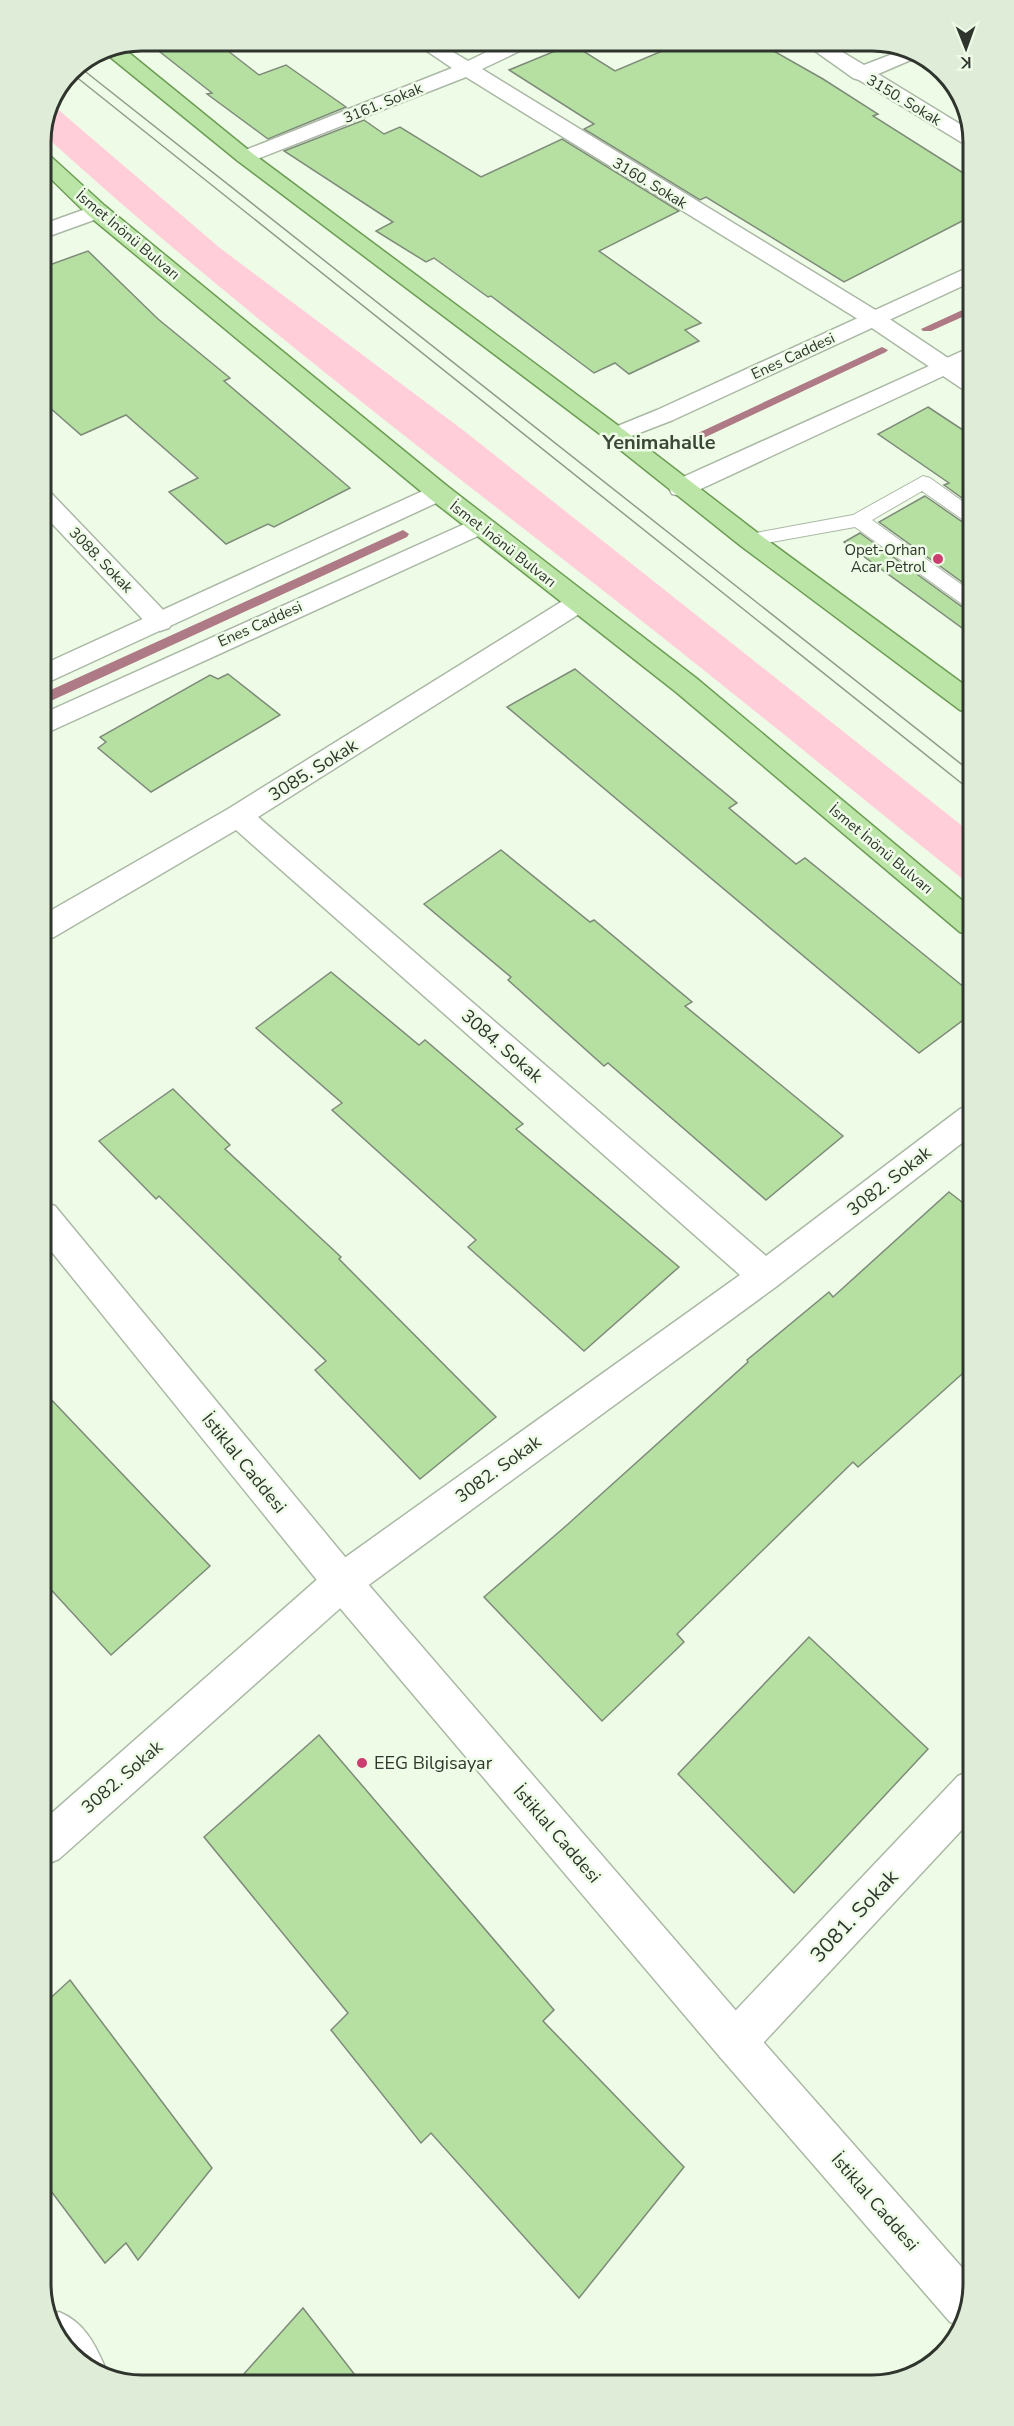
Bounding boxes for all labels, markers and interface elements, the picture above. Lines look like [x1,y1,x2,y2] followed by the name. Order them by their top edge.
[936,18,996,78] north arrow
[959,51,972,73] text: K
[863,70,945,130] street label: 3150. Sokak
[340,78,426,128] street label: 3161. Sokak
[609,153,691,213] street label: 3160. Sokak
[72,186,184,284] street label: İsmet İnönü Bulvarı
[748,328,838,384] street label: Enes Caddesi
[602,429,716,456] district label: Yenimahalle
[446,496,560,592] street label: İsmet İnönü Bulvarı
[65,523,138,597] street label: 3088. Sokak
[844,540,927,577] place label: Opet-Orhan Acar Petrol
[931,552,945,566] marker: Opet-Orhan Acar Petrol
[215,597,305,651] street label: Enes Caddesi
[264,733,363,807] street label: 3085. Sokak
[825,800,937,898] street label: İsmet İnönü Bulvarı
[456,1004,549,1089] street label: 3084. Sokak
[842,1140,937,1221] street label: 3082. Sokak
[196,1408,292,1518] street label: İstiklal Caddesi
[450,1429,546,1508] street label: 3082. Sokak
[76,1734,169,1819] street label: 3082. Sokak
[374,1751,493,1775] place label: EEG Bilgisayar
[355,1756,369,1770] marker: EEG Bilgisayar
[508,1780,606,1888] street label: İstiklal Caddesi
[804,1863,905,1968] street label: 3081. Sokak
[826,2148,924,2256] street label: İstiklal Caddesi

